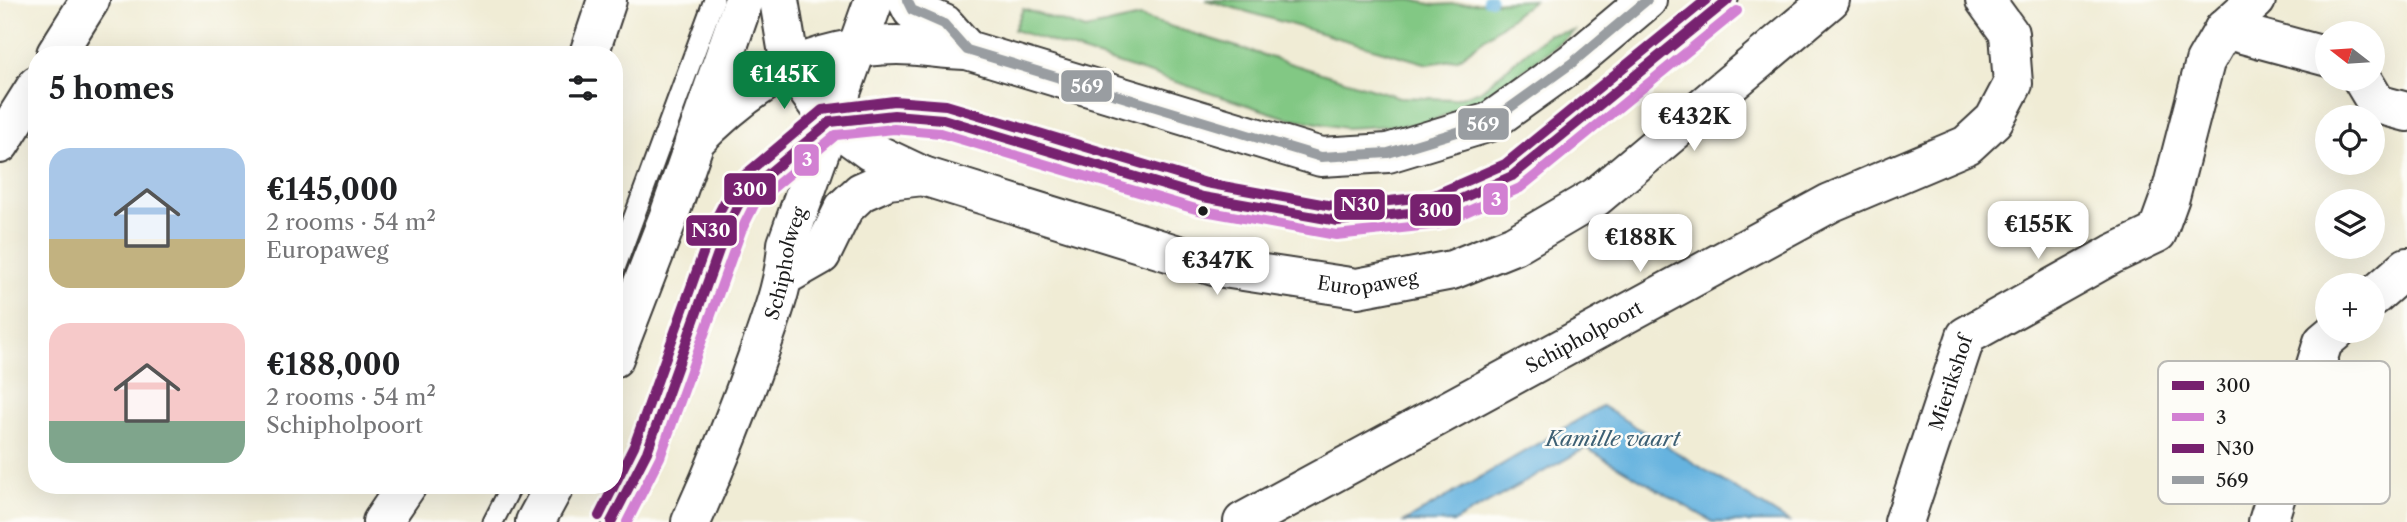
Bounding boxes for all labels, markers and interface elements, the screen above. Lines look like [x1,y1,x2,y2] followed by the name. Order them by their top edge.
[2315,21,2385,91] north arrow
[2315,21,2385,343] map controls
[735,52,833,111] pin: €145K
[749,60,819,88] text: €145K
[564,69,602,107] icon: filters
[1060,69,1113,103] line badge: 569
[49,70,174,107] text: 5 homes
[1070,75,1104,98] text: 569
[1645,94,1743,153] pin: €432K
[1657,102,1731,130] text: €432K
[2315,105,2385,175] button: locate
[1457,107,1510,141] line badge: 569
[1466,113,1500,136] text: 569
[793,143,820,177] line badge: 3
[802,148,812,171] text: 3
[266,171,398,208] text: €145,000
[723,172,777,206] line badge: 300
[105,176,189,260] icon: home
[733,178,767,201] text: 300
[1482,182,1509,216] line badge: 3
[1333,188,1386,221] line badge: N30
[1491,188,1501,211] text: 3
[2315,189,2385,259] button: layers
[1340,193,1380,216] text: N30
[1409,193,1462,227] line badge: 300
[1419,199,1453,222] text: 300
[1989,202,2087,261] pin: €155K
[760,203,812,323] street label: Schipholweg
[1196,204,1210,218] unlabelled marker
[266,208,436,236] text: 2 rooms · 54 m²
[2004,210,2072,238] text: €155K
[685,214,738,247] line badge: N30
[1591,215,1689,274] pin: €188K
[691,219,731,242] text: N30
[1604,223,1676,251] text: €188K
[266,236,389,264] text: Europaweg
[1168,238,1266,297] pin: €347K
[1181,246,1253,274] text: €347K
[1316,266,1421,301] street label: Europaweg
[2315,273,2385,343] button: +
[1522,296,1647,378] street label: Schipholpoort
[1924,330,1978,433] street label: Mierikshof
[266,346,401,383] text: €188,000
[105,351,189,435] icon: home
[2158,361,2390,504] legend
[2216,374,2251,397] text: 300
[266,383,436,411] text: 2 rooms · 54 m²
[2216,406,2226,429] text: 3
[266,411,423,439] text: Schipholpoort
[1544,426,1682,451] water label: Kamille vaart
[2216,437,2254,460] text: N30
[2216,469,2249,492] text: 569

